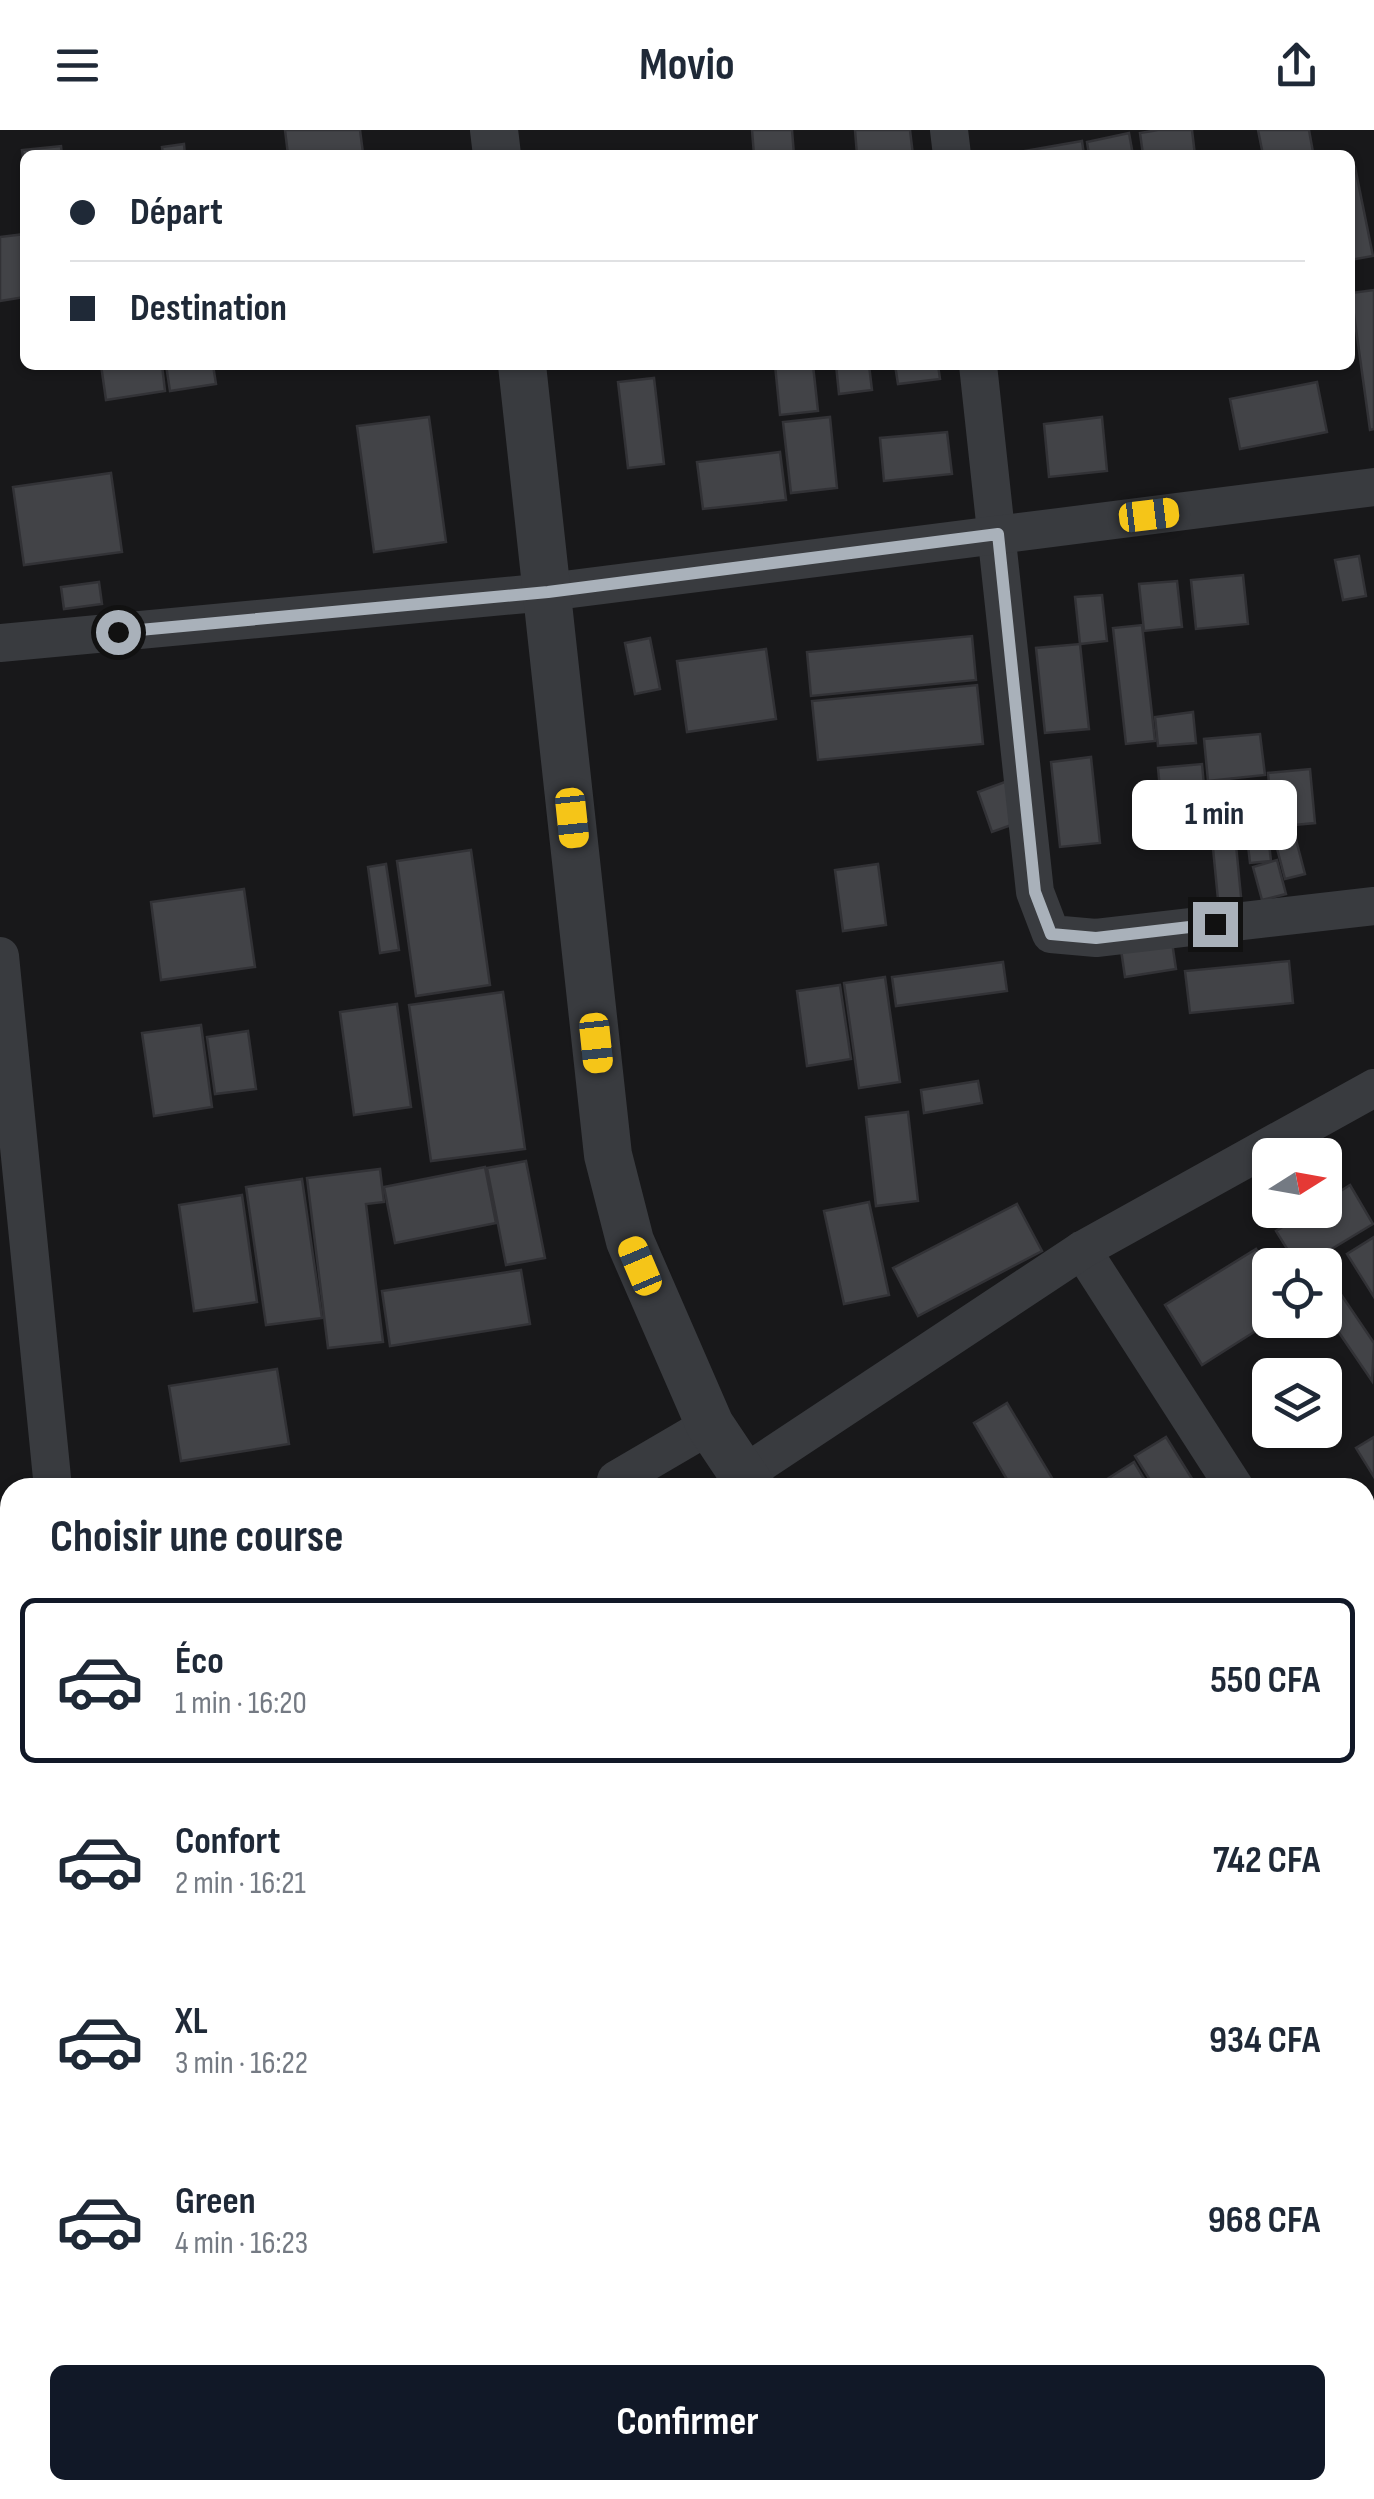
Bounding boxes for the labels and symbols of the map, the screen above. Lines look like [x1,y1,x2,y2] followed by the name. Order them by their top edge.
[1117,496,1181,534] car
[96,610,141,655] route start
[1132,779,1298,849] callout: 1 min
[554,787,590,849] car
[1193,902,1238,947] route end
[578,1012,614,1074] car
[1252,1138,1342,1228] north arrow
[614,1233,666,1299] car

